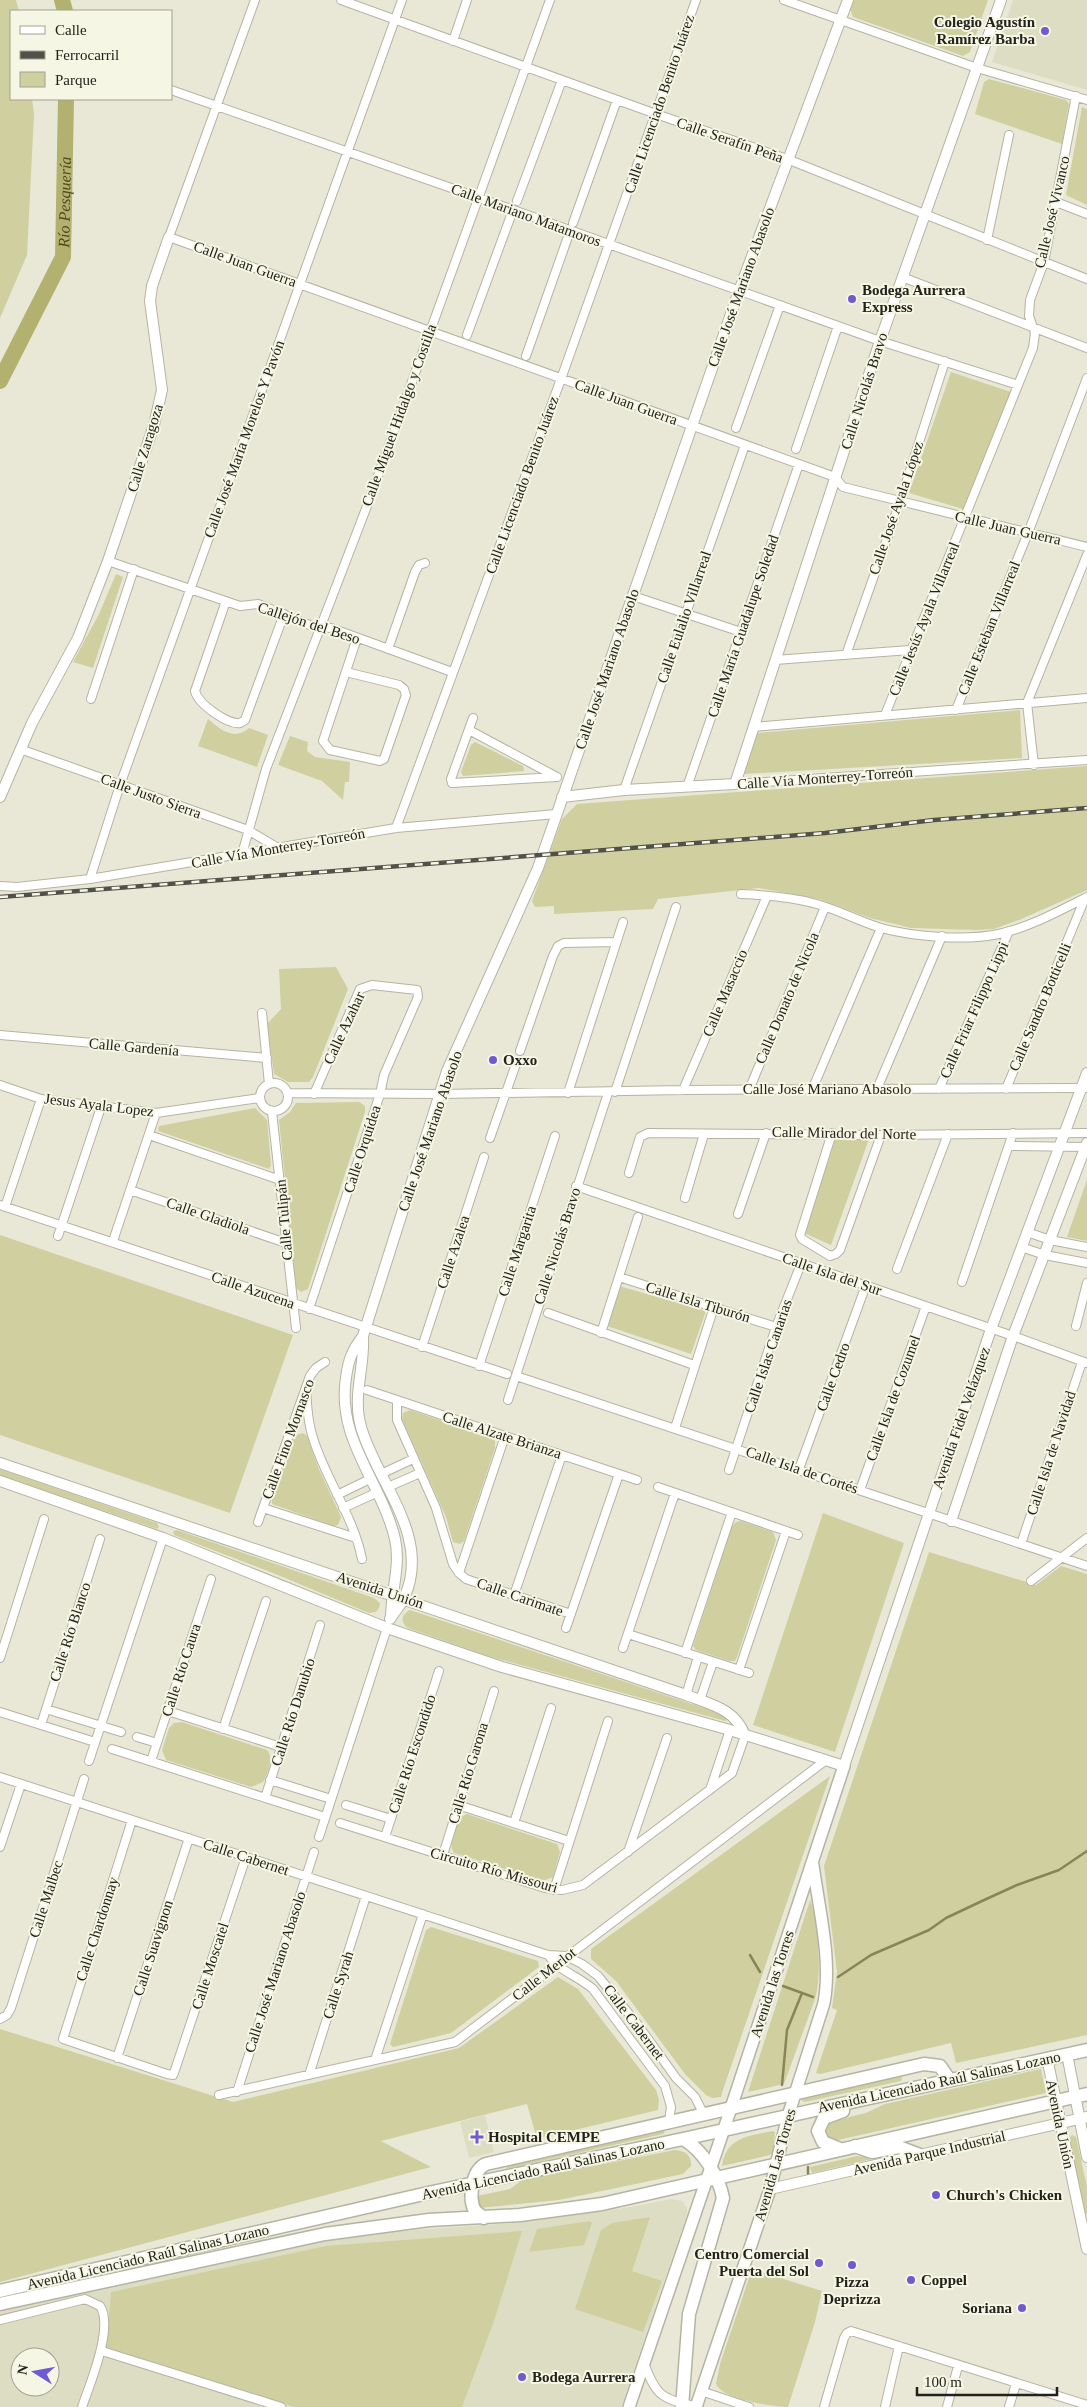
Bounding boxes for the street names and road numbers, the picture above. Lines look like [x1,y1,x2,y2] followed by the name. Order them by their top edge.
[621,12,697,195] street label: Calle Licenciado Benito Juárez
[675,114,786,166] street label: Calle Serafín Peña
[1031,154,1073,270] street label: Calle José Vivanco
[449,180,603,250] street label: Calle Mariano Matamoros
[705,205,777,369] street label: Calle José Mariano Abasolo
[191,238,299,290] street label: Calle Juan Guerra
[359,322,440,508] street label: Calle Miguel Hidalgo y Costilla
[838,331,890,451] street label: Calle Nicolás Bravo
[201,337,287,540] street label: Calle José María Morelos Y Pavón
[572,376,680,428] street label: Calle Juan Guerra
[482,394,562,576] street label: Calle Licenciado Benito Juárez
[124,402,166,494] street label: Calle Zaragoza
[866,439,926,577] street label: Calle José Ayala López
[953,508,1063,548] street label: Calle Juan Guerra
[704,532,782,719] street label: Calle María Guadalupe Soledad
[886,540,962,698] street label: Calle Jesús Ayala Villarreal
[654,549,714,685] street label: Calle Eulalio Villarreal
[955,559,1023,697] street label: Calle Esteban Villarreal
[572,587,642,751] street label: Calle José Mariano Abasolo
[256,599,362,647] street label: Callejón del Beso
[737,764,914,792] street label: Calle Vía Monterrey-Torreón
[99,770,204,822] street label: Calle Justo Sierra
[190,825,367,871] street label: Calle Vía Monterrey-Torreón
[752,930,822,1066] street label: Calle Donato de Nicola
[937,939,1011,1081] street label: Calle Friar Filippo Lippi
[1006,941,1074,1073] street label: Calle Sandro Botticelli
[699,947,751,1039] street label: Calle Masaccio
[320,989,368,1067] street label: Calle Azahar
[88,1035,180,1059] street label: Calle Gardenía
[395,1049,465,1213] street label: Calle José Mariano Abasolo
[743,1081,911,1097] street label: Calle José Mariano Abasolo
[43,1090,155,1120] street label: Jesus Ayala Lopez
[340,1103,384,1195] street label: Calle Orquídea
[772,1124,917,1142] street label: Calle Mirador del Norte
[272,1178,296,1261] street label: Calle Tulipán
[531,1186,583,1306] street label: Calle Nicolás Bravo
[164,1194,252,1238] street label: Calle Gladiola
[495,1203,539,1298] street label: Calle Margarita
[434,1213,472,1291] street label: Calle Azalea
[780,1250,884,1298] street label: Calle Isla del Sur
[209,1268,297,1312] street label: Calle Azucena
[644,1279,753,1326] street label: Calle Isla Tiburón
[741,1297,795,1415] street label: Calle Islas Canarias
[863,1333,923,1463] street label: Calle Isla de Cozumel
[813,1340,853,1414] street label: Calle Cedro
[929,1344,993,1491] street label: Avenida Fidel Velázquez
[259,1377,317,1501] street label: Calle Fino Mornasco
[1023,1388,1079,1517] street label: Calle Isla de Navidad
[441,1408,564,1462] street label: Calle Alzate Brianza
[744,1443,860,1497] street label: Calle Isla de Cortés
[334,1568,426,1612] street label: Avenida Unión
[475,1575,566,1619] street label: Calle Carimate
[46,1580,94,1684] street label: Calle Río Blanco
[158,1621,204,1718] street label: Calle Río Caura
[268,1656,318,1768] street label: Calle Río Danubio
[385,1692,439,1816] street label: Calle Río Escondido
[445,1720,491,1826] street label: Calle Río Garona
[201,1836,292,1879] street label: Calle Cabernet
[429,1844,559,1896] street label: Circuito Río Missouri
[26,1858,66,1940] street label: Calle Malbec
[73,1874,122,1983] street label: Calle Chardonnay
[241,1889,309,2055] street label: Calle José Mariano Abasolo
[130,1898,176,1998] street label: Calle Suavignon
[188,1921,232,2011] street label: Calle Moscatel
[747,1928,797,2040] street label: Avenida las Torres
[509,1944,580,2004] street label: Calle Merlot
[320,1949,357,2021] street label: Calle Syrah
[601,1981,668,2063] street label: Calle Cabernet
[816,2048,1062,2116] street label: Avenida Licenciado Raúl Salinas Lozano
[1043,2078,1077,2171] street label: Avenida Unión
[751,2107,799,2223] street label: Avenida Las Torres
[851,2128,1007,2178] street label: Avenida Parque Industrial
[420,2135,666,2203] street label: Avenida Licenciado Raúl Salinas Lozano
[25,2221,271,2293] street label: Avenida Licenciado Raúl Salinas Lozano

